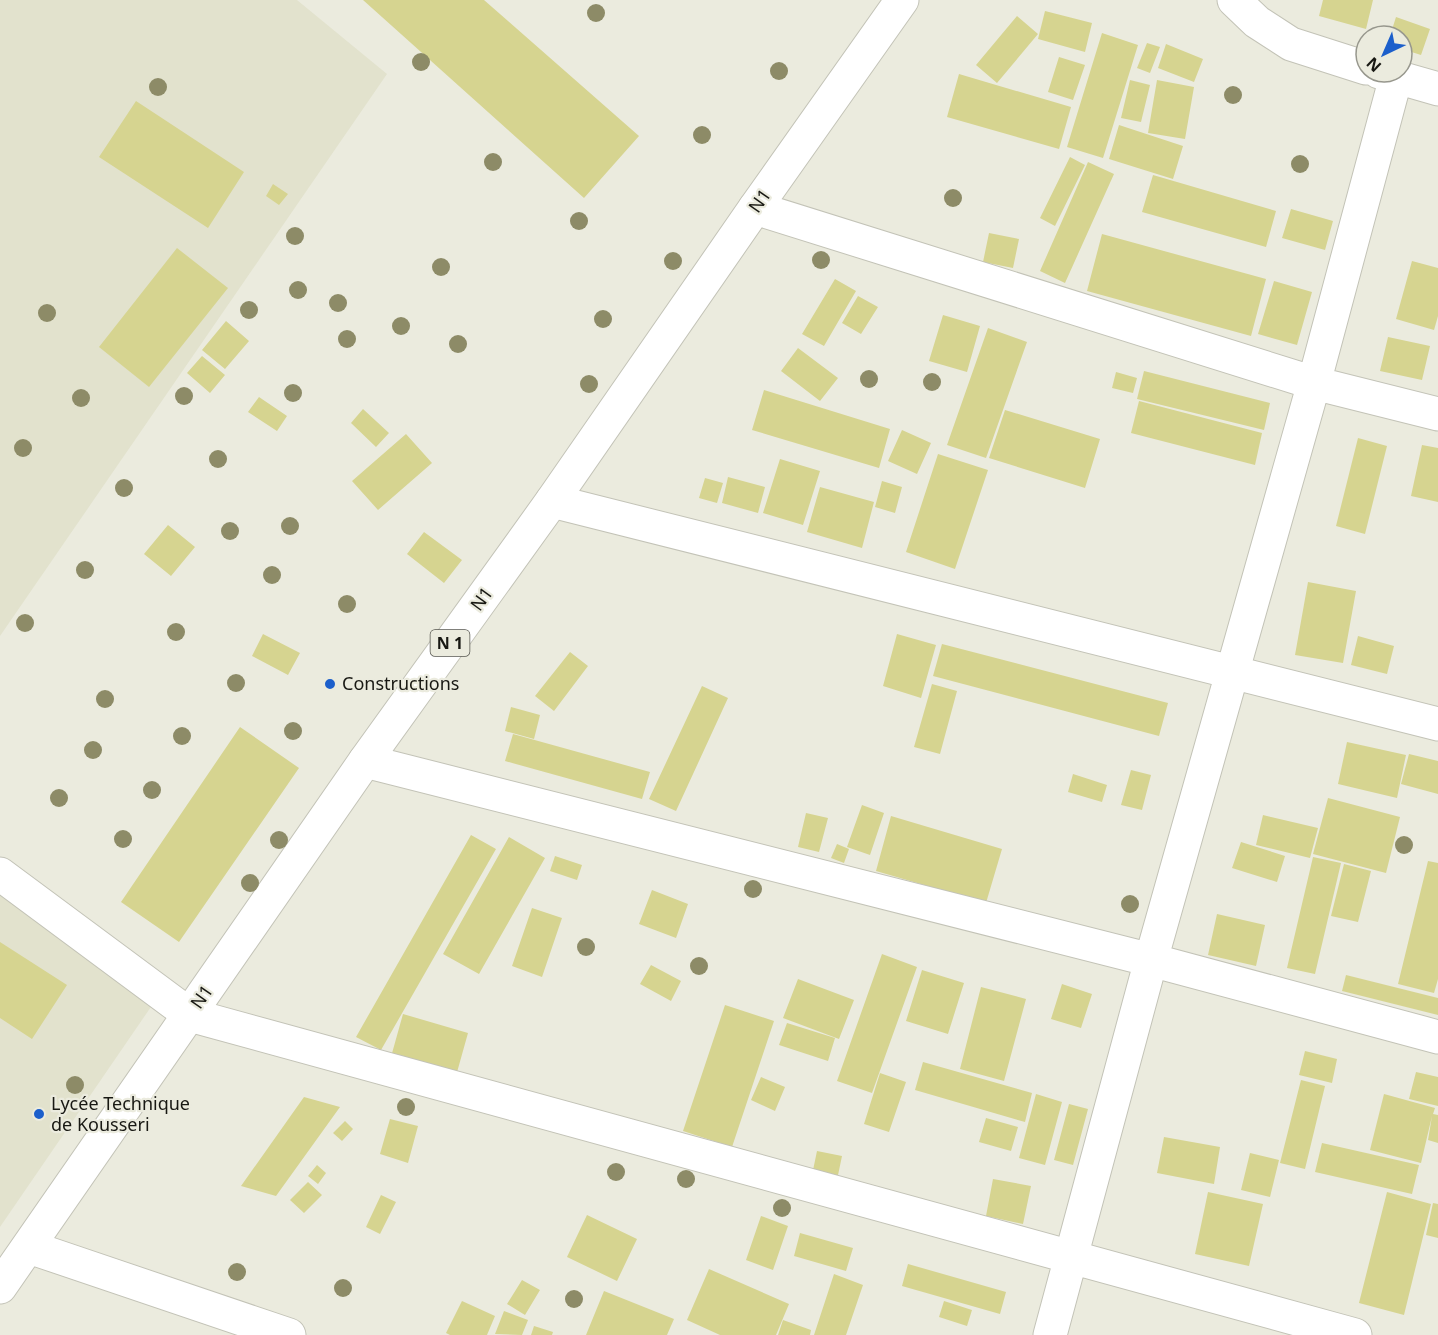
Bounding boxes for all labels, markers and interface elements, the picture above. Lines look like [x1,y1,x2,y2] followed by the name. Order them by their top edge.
[1354,24,1414,84] north arrow
[1361,52,1386,77] text: N
[742,184,776,217] street label: N1
[464,582,498,615] street label: N1
[430,630,470,656] road number: N 1
[342,671,460,695] place label: Constructions
[323,677,337,691] marker: Constructions
[184,980,218,1013] street label: N1
[51,1091,190,1136] place label: Lycée Technique de Kousseri
[32,1107,46,1121] marker: Lycée Technique de Kousseri

